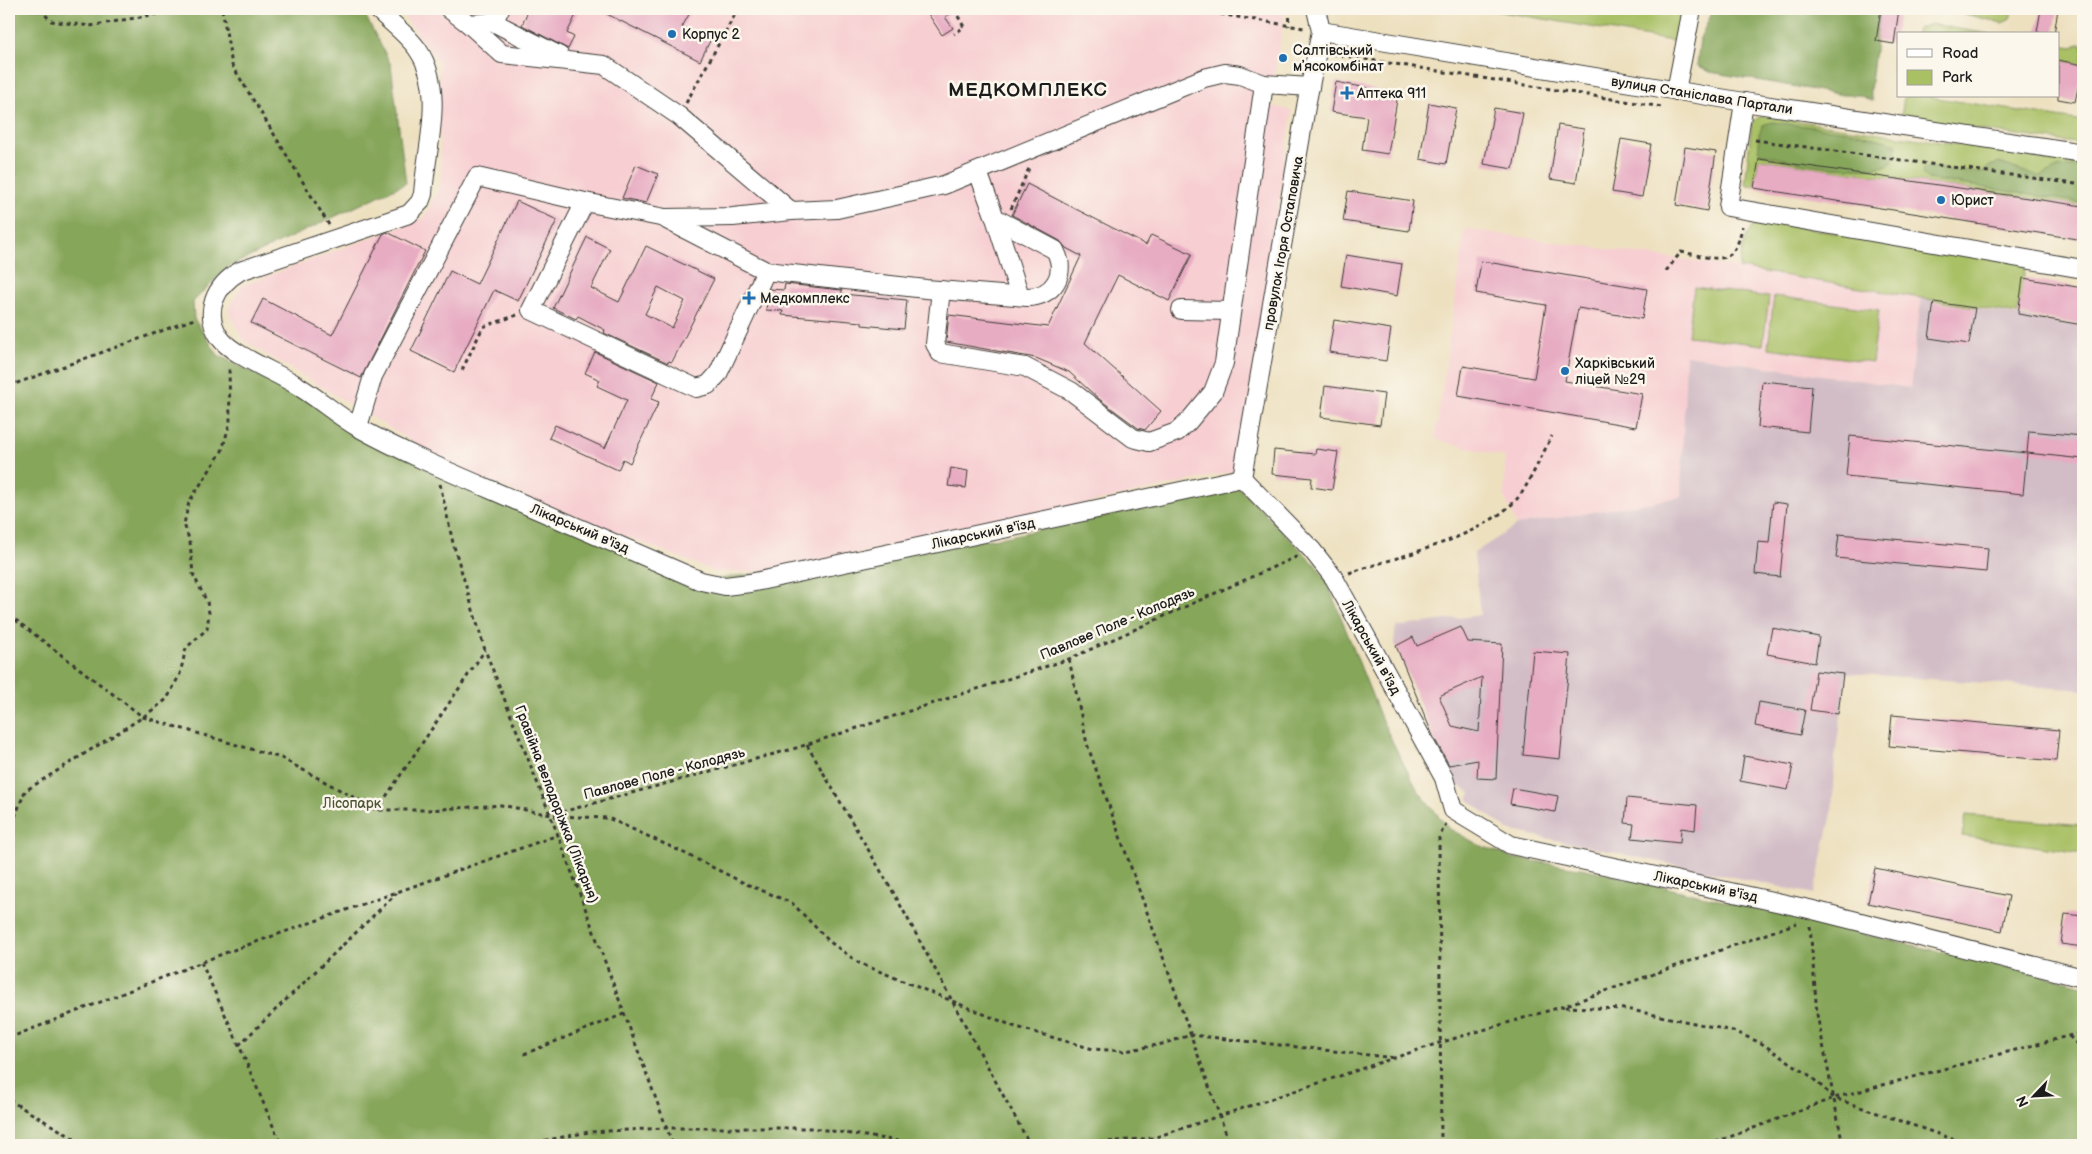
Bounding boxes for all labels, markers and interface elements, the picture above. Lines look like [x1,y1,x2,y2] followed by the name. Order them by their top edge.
[682,26,740,43] place label: Корпус 2
[666,28,678,40] marker: Корпус 2
[1897,32,2060,98] legend
[1293,42,1384,75] place label: Салтівський мʼясокомбінат
[1942,44,1978,63] text: Road
[1277,52,1289,64] marker: Салтівський мʼясокомбінат
[1942,68,1973,87] text: Park
[1610,73,1794,118] street label: вулиця Станіслава Партали
[948,79,1108,102] district label: МЕДКОМПЛЕКС
[1356,85,1426,102] place label: Аптека 911
[1341,87,1353,99] marker: Аптека 911
[1260,154,1307,332] street label: провулок Ігоря Остаповича
[1951,192,1994,209] place label: Юрист
[1935,194,1947,206] marker: Юрист
[760,290,850,307] place label: Медкомплекс
[742,291,756,305] marker: Медкомплекс
[1575,355,1655,388] place label: Харківський ліцей №29
[1559,365,1571,377] marker: Харківський ліцей №29
[527,500,632,557] street label: Лікарський в'їзд
[929,514,1037,553] street label: Лікарський в'їзд
[1037,583,1197,664] street label: Павлове Поле - Колодязь
[1338,596,1405,698] street label: Лікарський в'їзд
[511,703,602,905] street label: Гравійна велодоріжка (Лікарня)
[582,744,747,803] street label: Павлове Поле - Колодязь
[322,795,382,812] park label: Лісопарк
[1652,867,1760,906] street label: Лікарський в'їзд
[2010,1072,2060,1122] north arrow
[2013,1093,2033,1110] text: N

